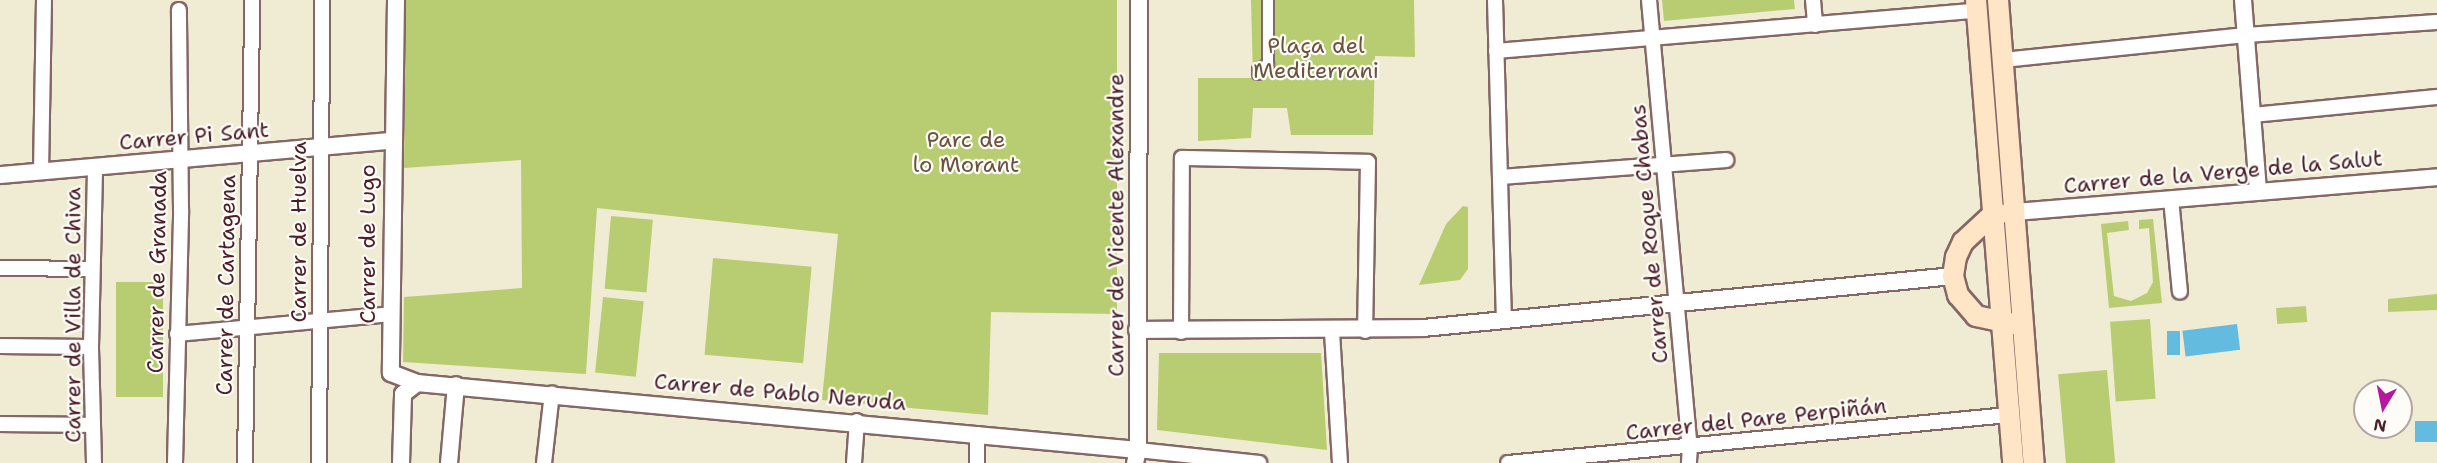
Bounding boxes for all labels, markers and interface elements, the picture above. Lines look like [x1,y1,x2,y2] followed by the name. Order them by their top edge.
[1253,32,1379,84] park label: Plaça del Mediterrani
[1103,73,1129,377] street label: Carrer de Vicente Alexandre
[1625,103,1673,365] street label: Carrer de Roque Chabas
[118,116,270,156] street label: Carrer Pi Sant
[913,126,1019,178] park label: Parc de lo Morant
[286,141,312,323] street label: Carrer de Huelva
[2062,145,2384,199] street label: Carrer de la Verge de la Salut
[355,164,381,324] street label: Carrer de Lugo
[142,170,172,374] street label: Carrer de Granada
[211,175,241,395] street label: Carrer de Cartagena
[60,187,86,443] street label: Carrer de Villa de Chiva
[653,368,907,416] street label: Carrer de Pablo Neruda
[2353,379,2413,439] north arrow
[1624,392,1888,446] street label: Carrer del Pare Perpiñán
[2372,414,2388,437] text: N

